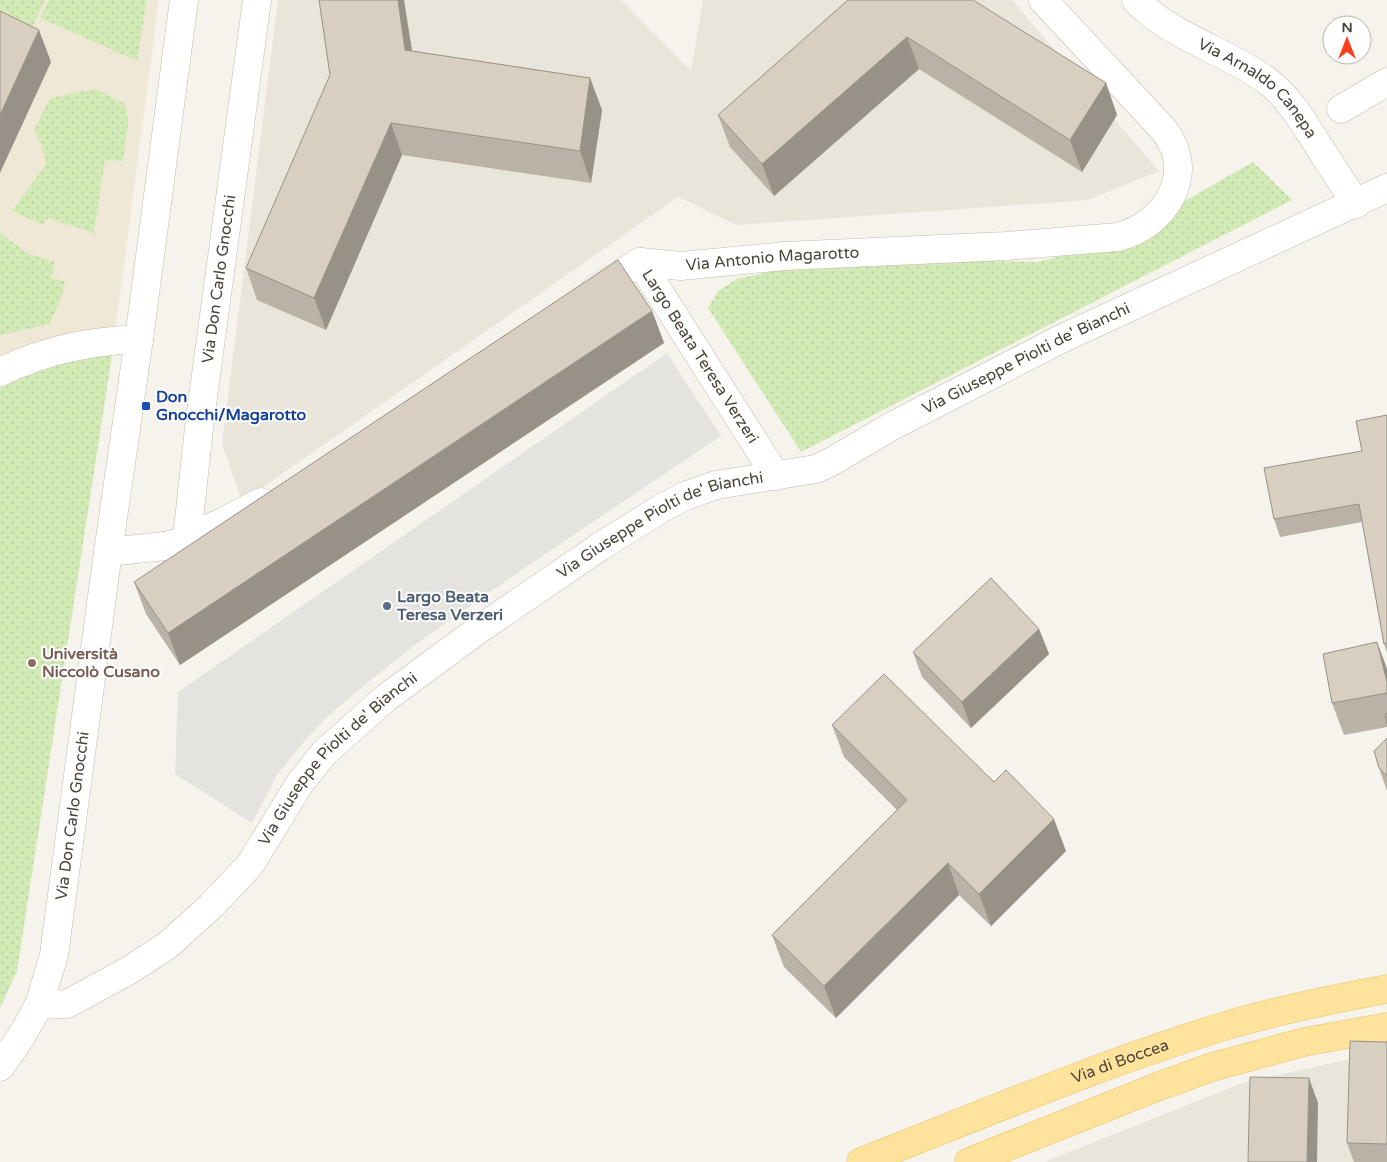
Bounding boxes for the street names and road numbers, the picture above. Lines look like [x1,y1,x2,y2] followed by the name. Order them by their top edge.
[1195,34,1321,142] street label: Via Arnaldo Canepa
[198,193,240,365] street label: Via Don Carlo Gnocchi
[685,243,860,275] street label: Via Antonio Magarotto
[637,266,763,447] street label: Largo Beata Teresa Verzeri
[919,298,1133,419] street label: Via Giuseppe Piolti de' Bianchi
[553,468,765,583] street label: Via Giuseppe Piolti de' Bianchi
[254,668,421,849] street label: Via Giuseppe Piolti de' Bianchi
[51,730,94,901] street label: Via Don Carlo Gnocchi
[1069,1035,1171,1088] street label: Via di Boccea

